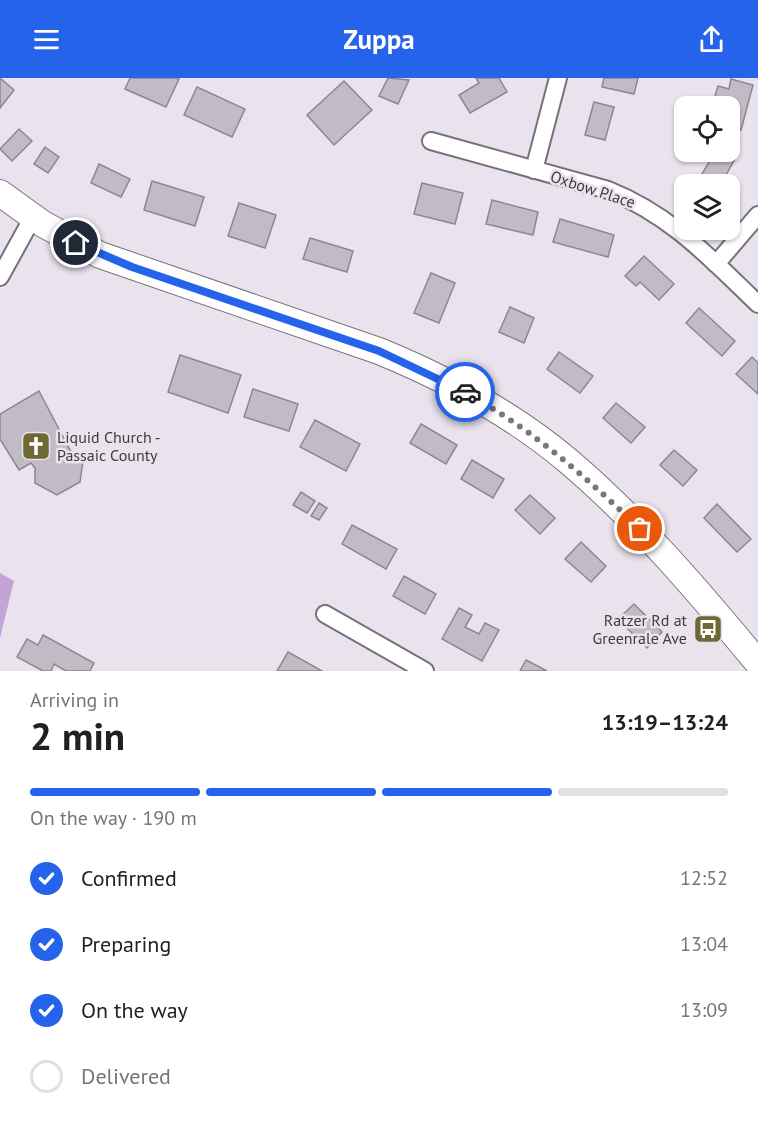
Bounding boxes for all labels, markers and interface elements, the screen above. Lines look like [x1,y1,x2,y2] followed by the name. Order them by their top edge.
[343,22,415,56] text: Zuppa
[30,23,63,56] icon: menu
[695,23,728,56] icon: share
[674,96,740,240] map controls
[674,96,740,162] button: locate
[548,166,638,212] street label: Oxbow Place
[674,174,740,240] button: layers
[50,217,101,268] pin
[59,226,92,259] icon: home
[435,362,495,422] courier
[449,376,482,409] icon: car
[57,427,161,465] place label: Liquid Church - Passaic County
[20,430,52,462] church icon: Liquid Church - Passaic County
[614,503,665,554] pin
[623,512,656,545] icon: bag
[593,610,688,648] place label: Ratzer Rd at Greenrale Ave
[692,613,724,645] bus stop icon: Ratzer Rd at Greenrale Ave
[30,687,119,713] text: Arriving in
[602,708,728,736] text: 13:19–13:24
[30,710,125,761] text: 2 min
[30,805,197,831] text: On the way · 190 m
[30,862,63,895] icon: check
[81,864,177,892] text: Confirmed
[680,865,728,891] text: 12:52
[30,928,63,961] icon: check
[81,930,171,958] text: Preparing
[680,931,728,957] text: 13:04
[30,994,63,1027] icon: check
[81,996,188,1024] text: On the way
[680,997,728,1023] text: 13:09
[81,1062,171,1090] text: Delivered

